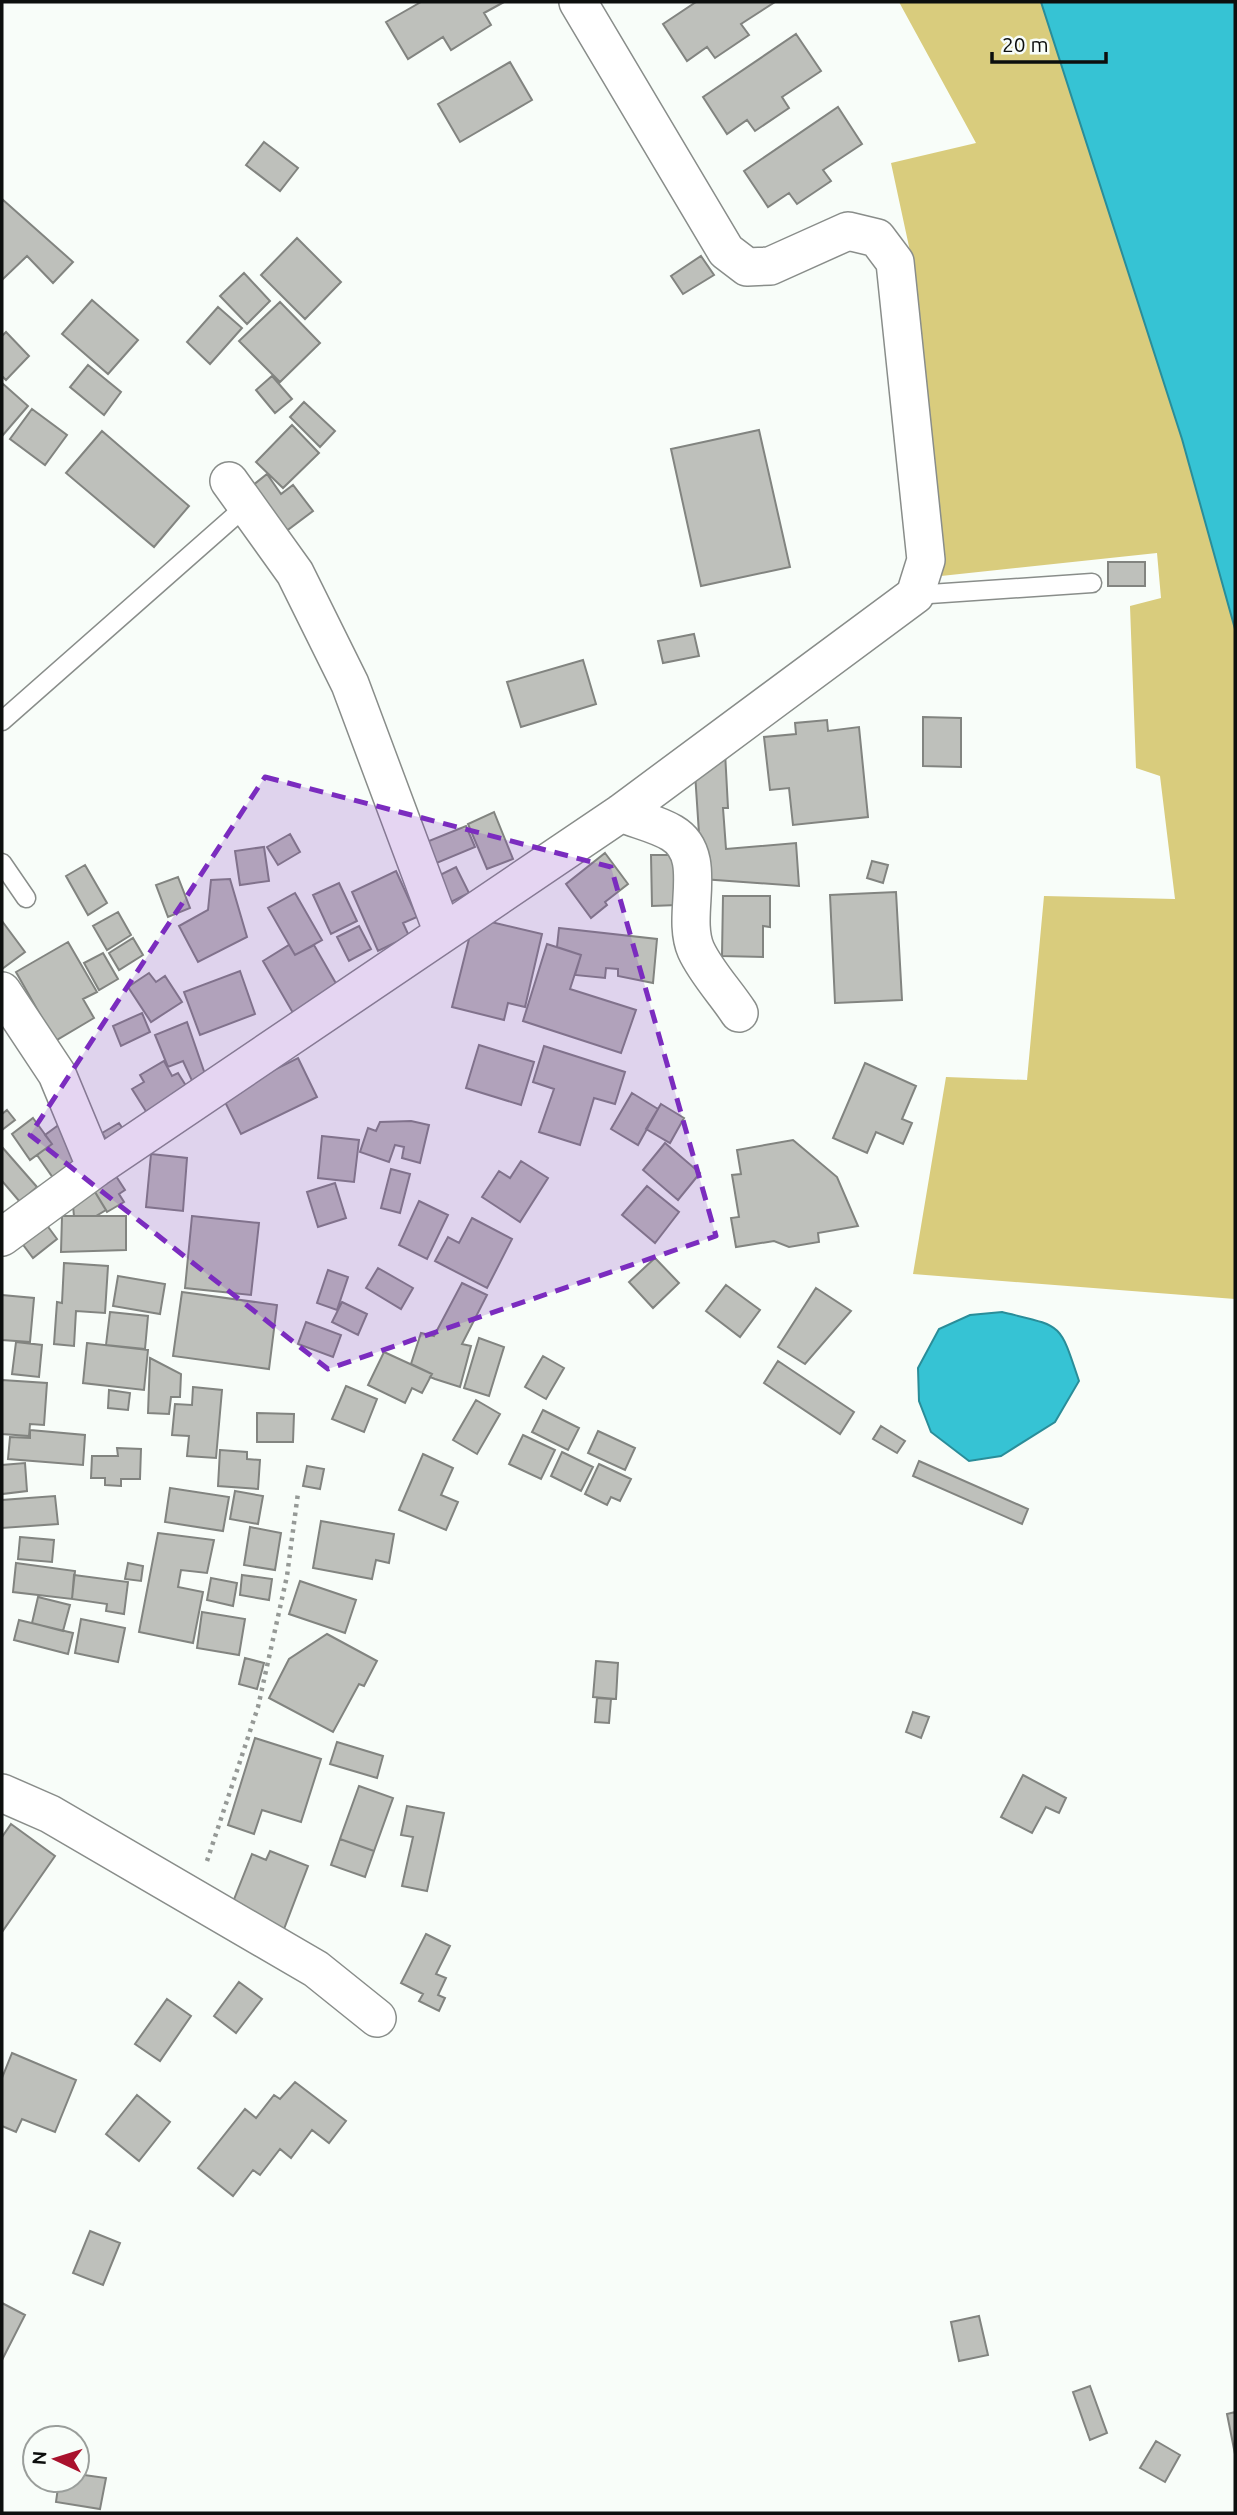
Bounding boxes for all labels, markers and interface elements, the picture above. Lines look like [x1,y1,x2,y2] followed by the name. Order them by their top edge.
[992,21,1106,65] scale bar
[1002,32,1049,56] text: 20 m
[21,2424,91,2494] north arrow
[28,2450,51,2466] text: N

